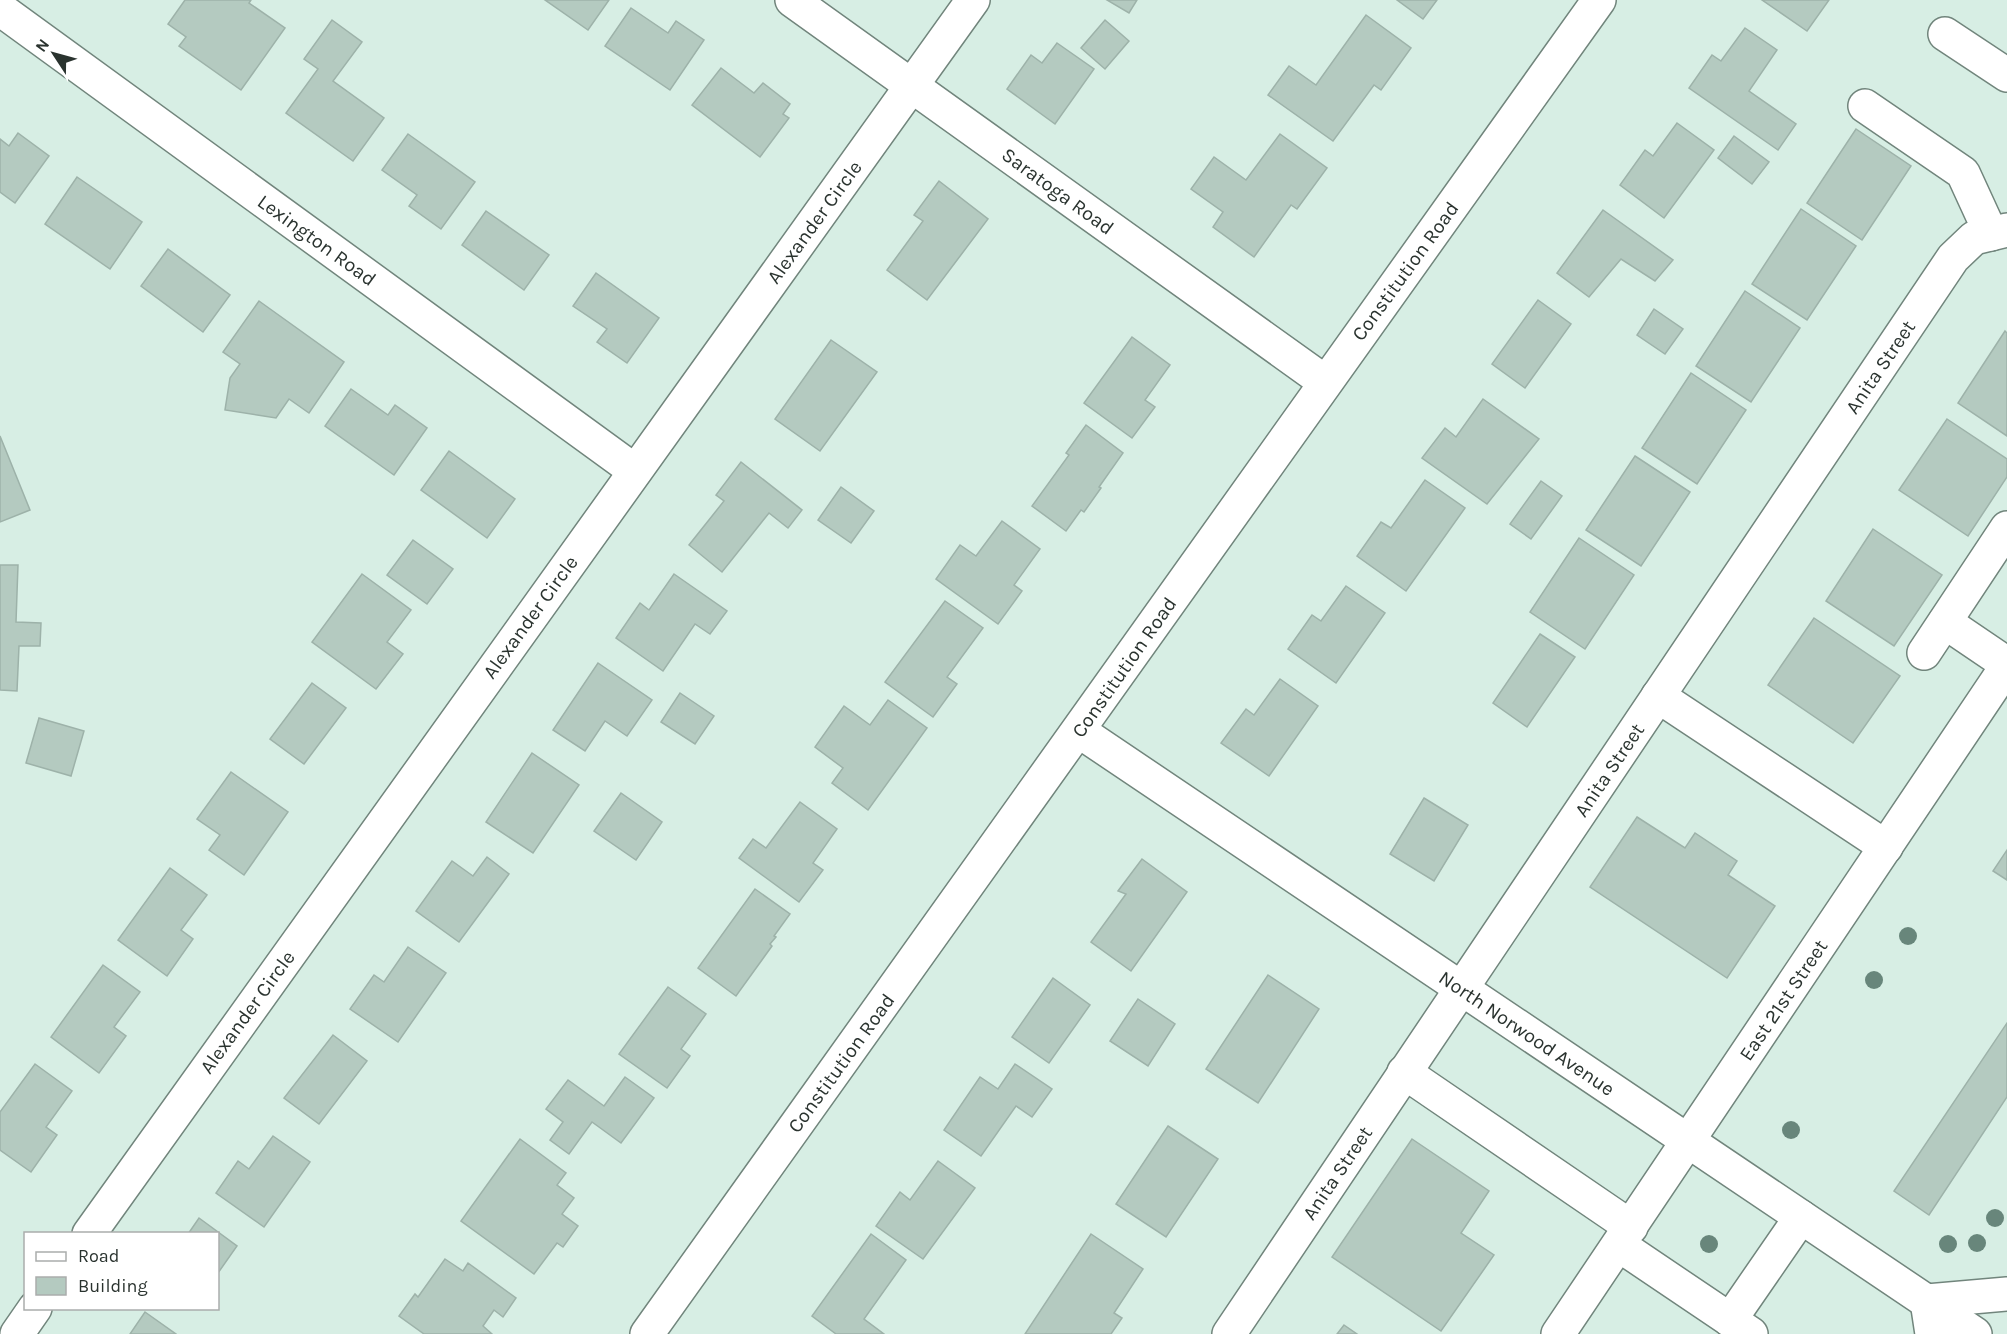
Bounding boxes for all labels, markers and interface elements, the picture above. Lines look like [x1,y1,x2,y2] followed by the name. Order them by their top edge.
[24,24,84,84] north arrow
[31,35,53,56] text: N
[997,143,1118,240] street label: Saratoga Road
[762,156,867,288] street label: Alexander Circle
[253,190,380,291] street label: Lexington Road
[1347,197,1464,345] street label: Constitution Road
[1841,316,1920,418] street label: Anita Street
[478,551,583,683] street label: Alexander Circle
[1067,593,1181,742] street label: Constitution Road
[1570,719,1649,821] street label: Anita Street
[1734,935,1833,1065] street label: East 21st Street
[195,946,300,1078] street label: Alexander Circle
[1435,966,1619,1101] street label: North Norwood Avenue
[783,989,900,1137] street label: Constitution Road
[1298,1122,1377,1224] street label: Anita Street
[24,1232,219,1310] legend
[78,1245,119,1267] text: Road
[78,1275,148,1297] text: Building

